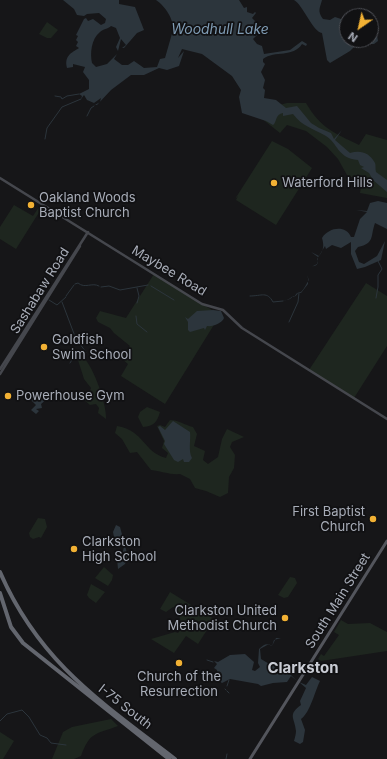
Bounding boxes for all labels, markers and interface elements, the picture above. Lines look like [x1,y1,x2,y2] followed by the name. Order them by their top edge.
[339,8,379,48] north arrow
[171,22,269,38] water label: Woodhull Lake
[345,29,360,45] text: N
[282,175,373,191] place label: Waterford Hills
[269,178,279,188] marker: Waterford Hills
[39,190,136,221] place label: Oakland Woods Baptist Church
[26,200,36,210] marker: Oakland Woods Baptist Church
[129,243,209,299] street label: Maybee Road
[7,245,73,337] street label: Sashabaw Road
[52,332,131,363] place label: Goldfish Swim School
[39,342,49,352] marker: Goldfish Swim School
[16,388,125,404] place label: Powerhouse Gym
[3,391,13,401] marker: Powerhouse Gym
[292,504,365,535] place label: First Baptist Church
[368,514,378,524] marker: First Baptist Church
[82,534,156,565] place label: Clarkston High School
[69,544,79,554] marker: Clarkston High School
[302,550,374,652] street label: South Main Street
[167,603,277,634] place label: Clarkston United Methodist Church
[280,613,290,623] marker: Clarkston United Methodist Church
[174,658,184,668] marker: Church of the Resurrection
[267,659,339,677] district label: Clarkston
[137,669,221,700] place label: Church of the Resurrection
[95,681,155,733] street label: I-75 South

